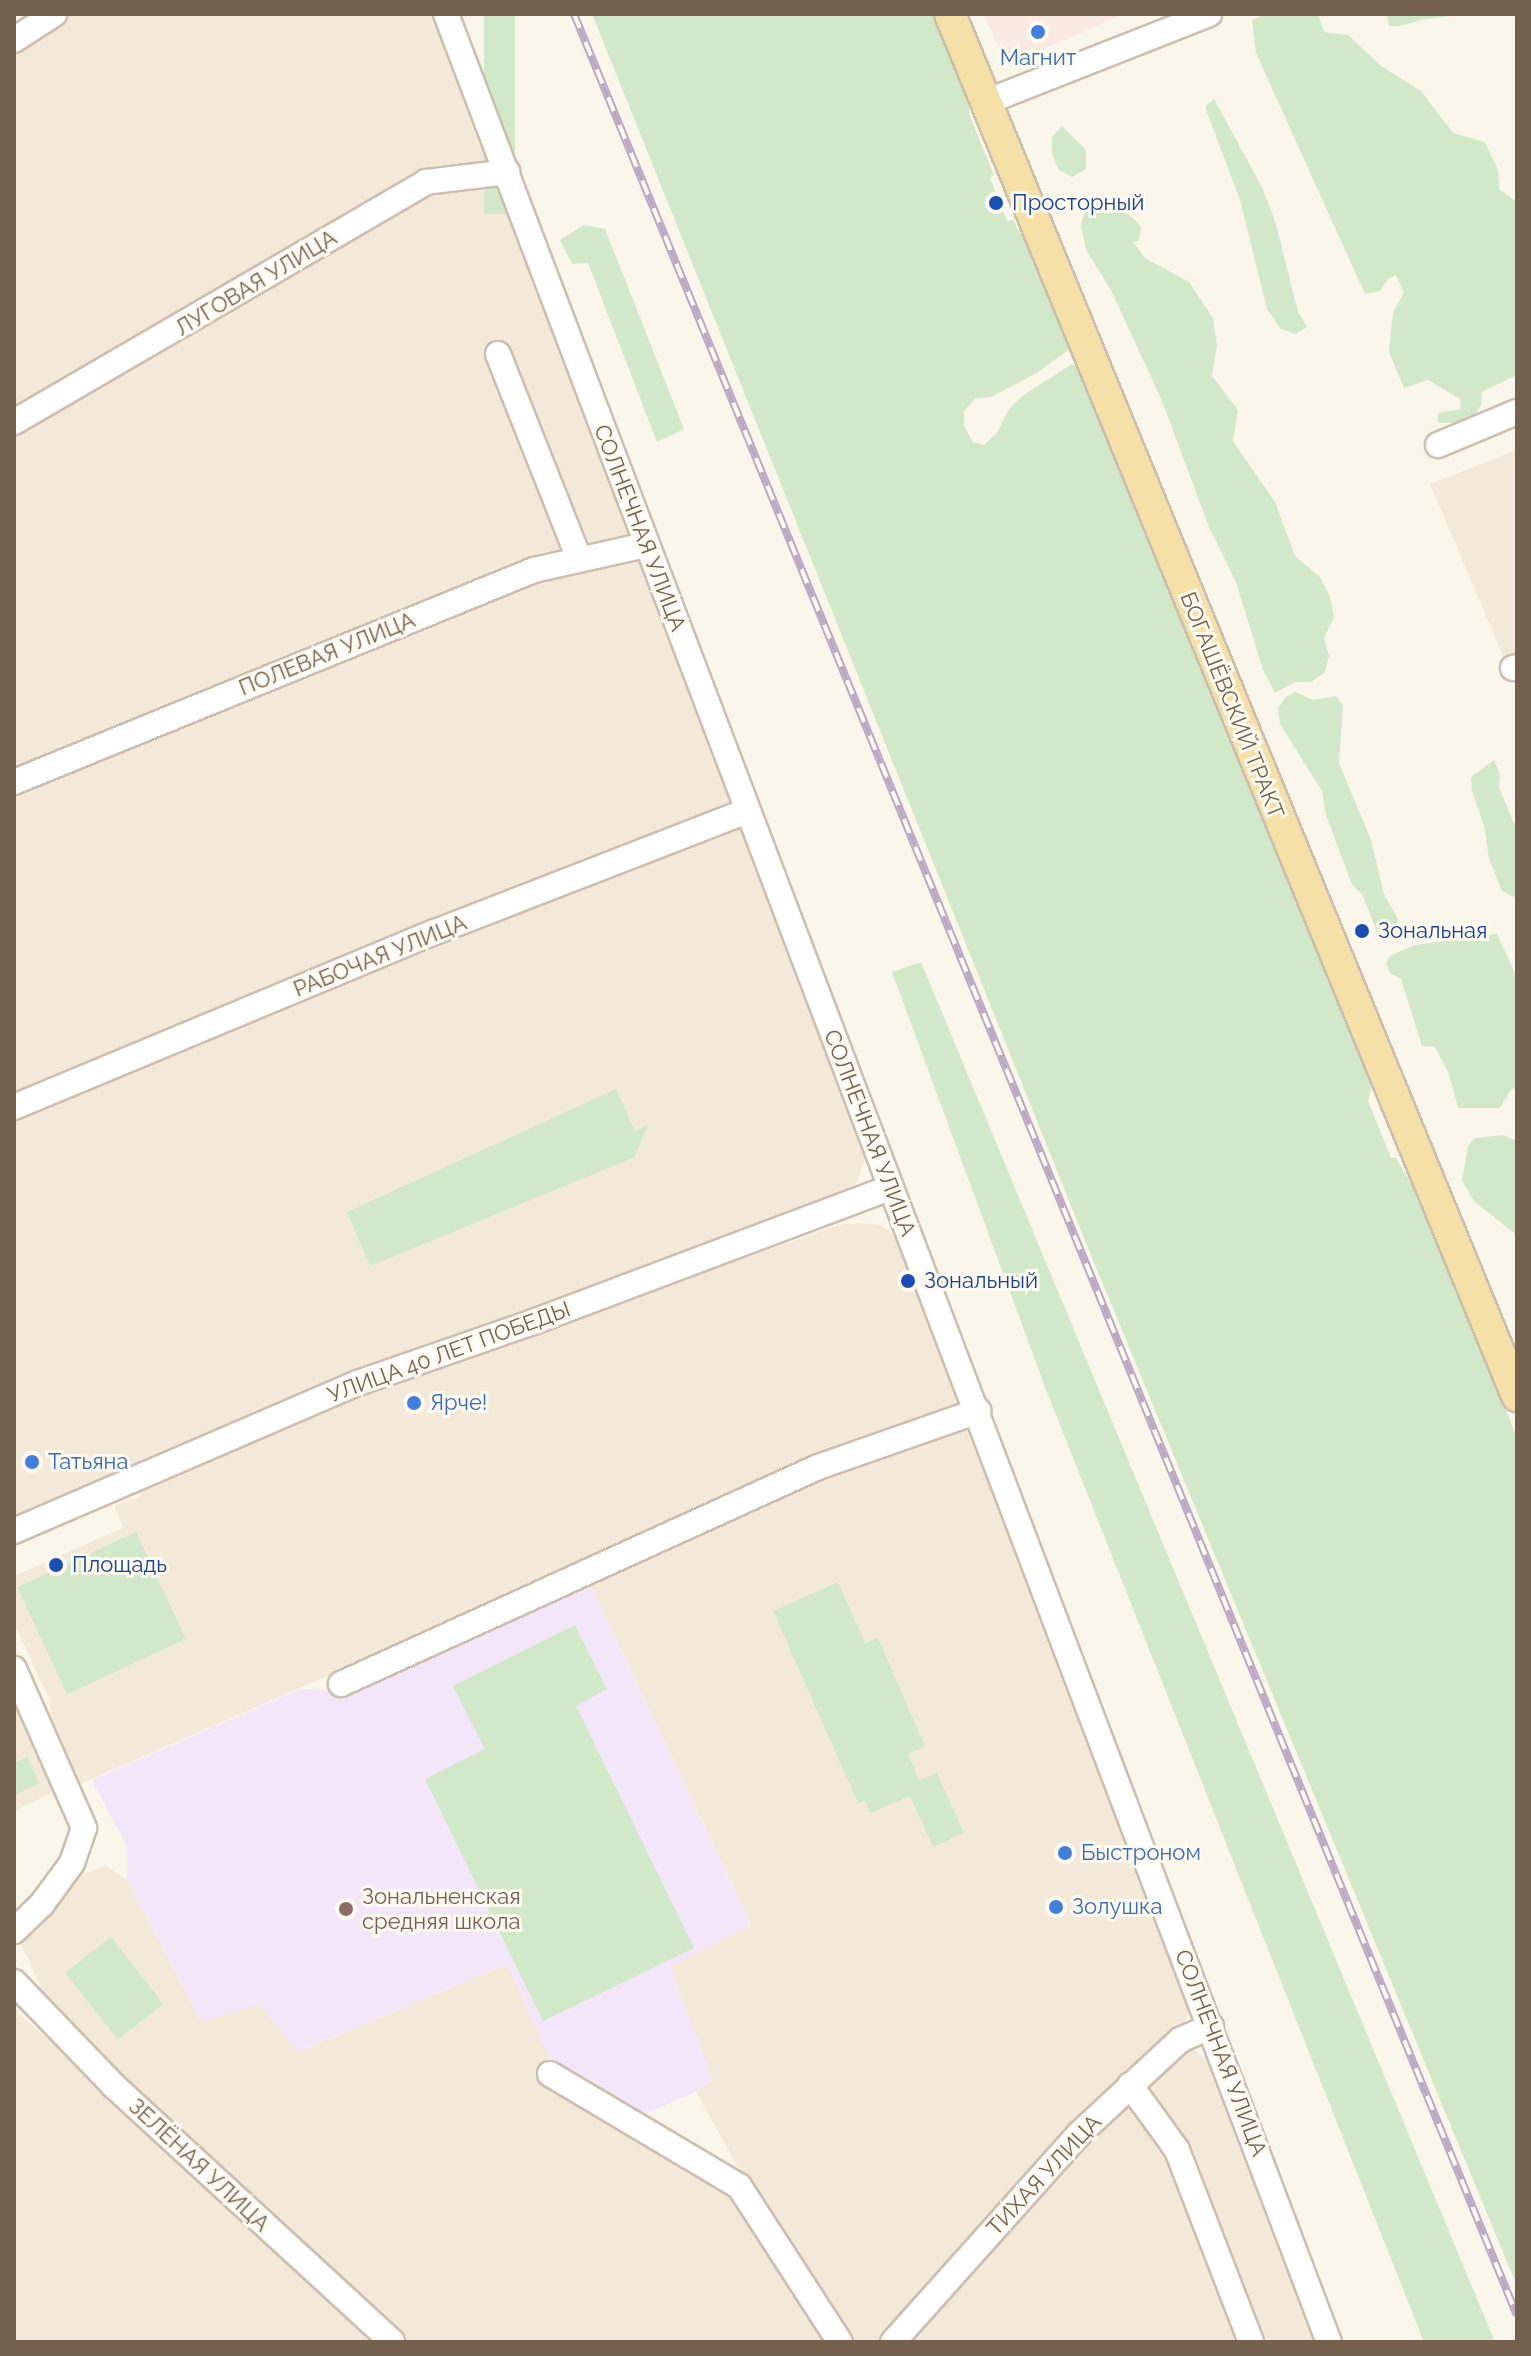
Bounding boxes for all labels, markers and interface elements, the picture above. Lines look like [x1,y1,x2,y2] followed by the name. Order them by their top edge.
[1029,23,1047,41] marker: Магнит
[1000,45,1076,71] place label: Магнит
[1012,190,1144,216] place label: Просторный
[987,194,1005,212] marker: Просторный
[171,224,341,342] street label: ЛУГОВАЯ УЛИЦА
[588,421,692,635] street label: СОЛНЕЧНАЯ УЛИЦА
[1174,588,1290,822] street label: БОГАШЁВСКИЙ ТРАКТ
[235,607,419,701] street label: ПОЛЕВАЯ УЛИЦА
[290,909,470,1003] street label: РАБОЧАЯ УЛИЦА
[1378,918,1487,944] place label: Зональная
[1353,922,1371,940] marker: Зональная
[818,1026,922,1240] street label: СОЛНЕЧНАЯ УЛИЦА
[924,1268,1038,1294] place label: Зональный
[899,1272,917,1290] marker: Зональный
[323,1296,575,1408] street label: УЛИЦА 40 ЛЕТ ПОБЕДЫ
[430,1390,487,1416] place label: Ярче!
[405,1394,423,1412] marker: Ярче!
[48,1449,128,1475] place label: Татьяна
[23,1453,41,1471] marker: Татьяна
[72,1552,167,1578] place label: Площадь
[47,1556,65,1574] marker: Площадь
[1081,1840,1201,1866] place label: Быстроном
[1056,1844,1074,1862] marker: Быстроном
[362,1883,521,1934] place label: Зональненская средняя школа
[1072,1894,1162,1920] place label: Золушка
[1047,1898,1065,1916] marker: Золушка
[337,1900,355,1918] marker: Зональненская средняя школа
[1169,1946,1273,2160] street label: СОЛНЕЧНАЯ УЛИЦА
[123,2093,275,2237] street label: ЗЕЛЁНАЯ УЛИЦА
[981,2109,1107,2241] street label: ТИХАЯ УЛИЦА

